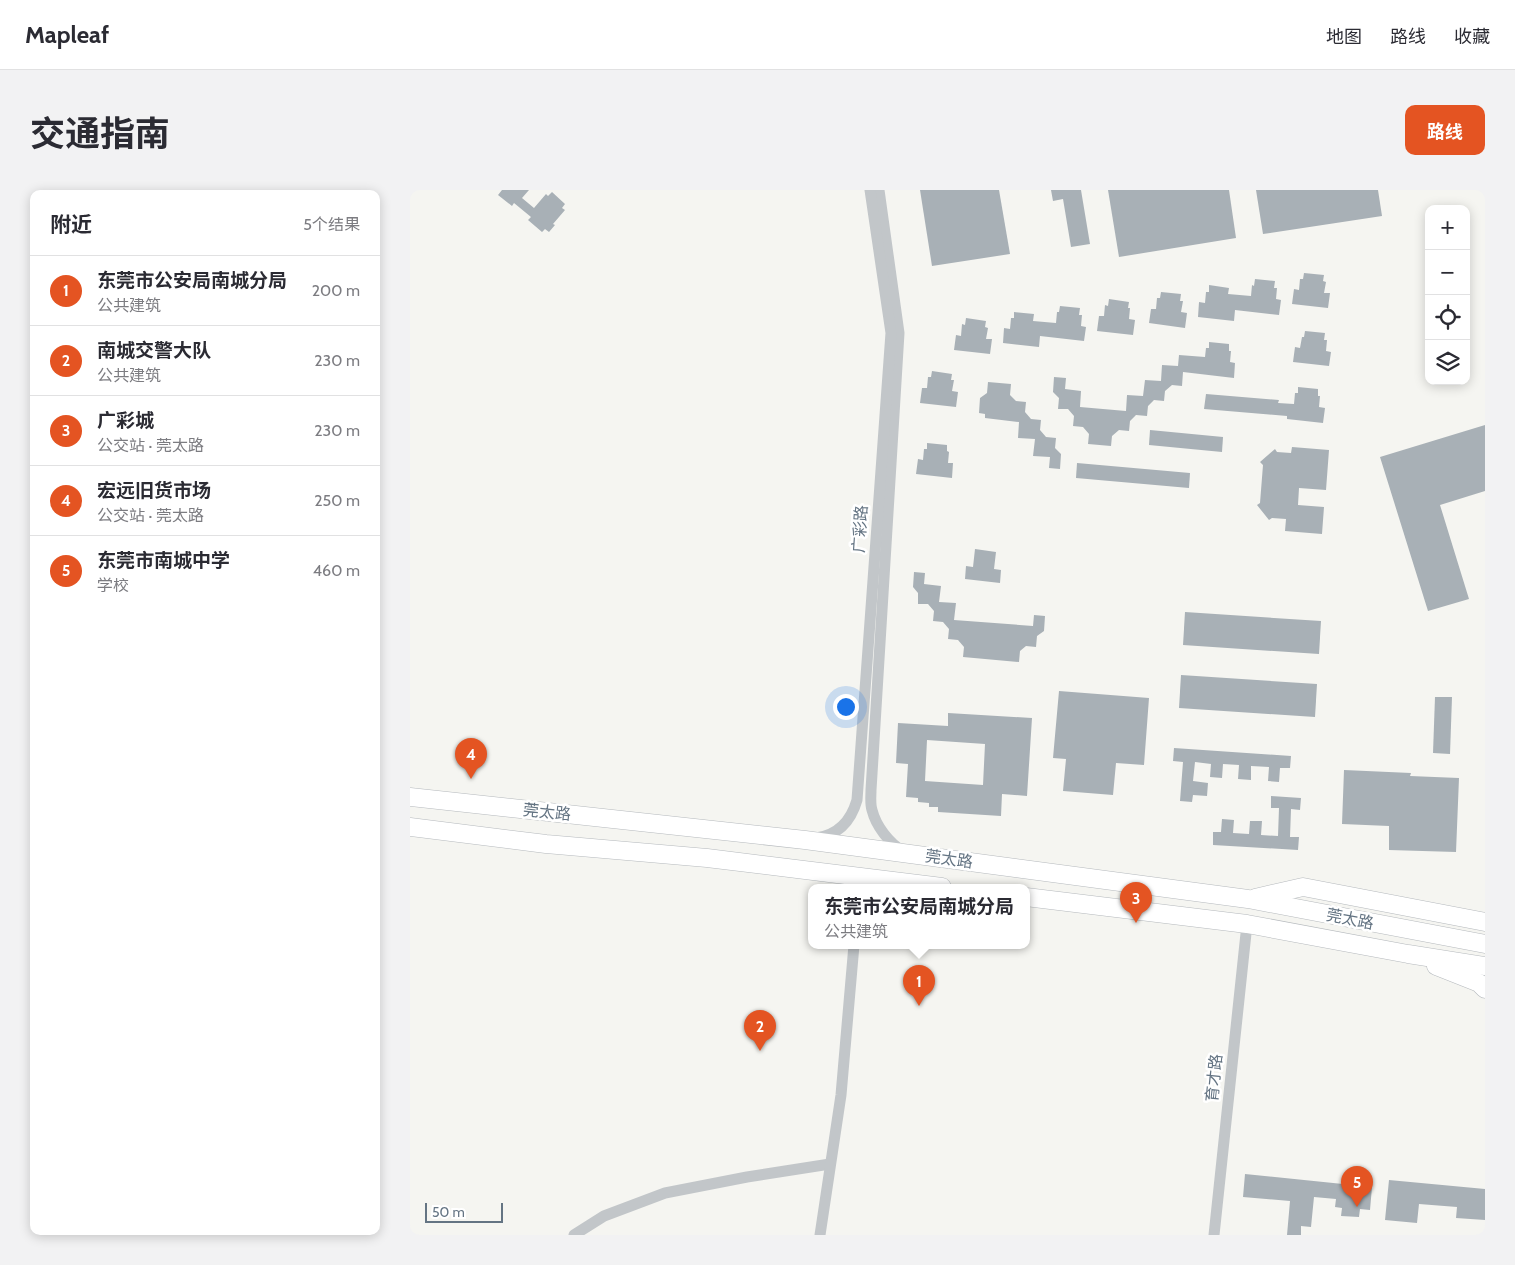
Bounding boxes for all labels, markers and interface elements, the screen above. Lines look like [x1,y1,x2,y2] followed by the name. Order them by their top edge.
[25,20,109,49] text: Mapleaf
[1326,26,1362,48] text: 地图
[1390,26,1426,48] text: 路线
[1454,26,1490,48] text: 收藏
[1405,105,1485,155] button: 路线
[30,112,170,155] text: 交通指南
[1425,205,1470,385] map controls
[1425,205,1470,250] button: +
[50,212,92,237] text: 附近
[303,215,360,234] text: 5个结果
[1425,250,1470,295] button: −
[97,269,287,292] text: 东莞市公安局南城分局
[63,281,69,300] text: 1
[312,281,360,300] text: 200 m
[1425,295,1470,340] button: locate
[97,296,161,315] text: 公共建筑
[97,339,211,362] text: 南城交警大队
[1425,340,1470,385] button: layers
[62,351,70,370] text: 2
[314,351,360,370] text: 230 m
[97,366,161,385] text: 公共建筑
[97,409,154,432] text: 广彩城
[62,421,70,440] text: 3
[314,421,360,440] text: 230 m
[97,436,204,455] text: 公交站 · 莞太路
[97,479,211,502] text: 宏远旧货市场
[61,491,71,510] text: 4
[314,491,360,510] text: 250 m
[849,504,871,554] street label: 广彩路
[97,506,204,525] text: 公交站 · 莞太路
[97,549,230,572] text: 东莞市南城中学
[62,561,70,580] text: 5
[313,561,360,580] text: 460 m
[97,576,129,595] text: 学校
[833,694,859,720] your location
[455,738,487,779] pin: 4
[522,800,572,824] street label: 莞太路
[924,846,974,872] street label: 莞太路
[1120,882,1152,923] pin: 3
[808,884,1030,949] popup
[824,895,1014,918] text: 东莞市公安局南城分局
[1325,905,1375,933] street label: 莞太路
[824,922,888,941] text: 公共建筑
[903,965,935,1006] pin: 1
[744,1010,776,1051] pin: 2
[1202,1053,1226,1103] street label: 育才路
[1341,1166,1373,1207] pin: 5
[425,1200,502,1223] scale bar
[432,1203,465,1221] text: 50 m

